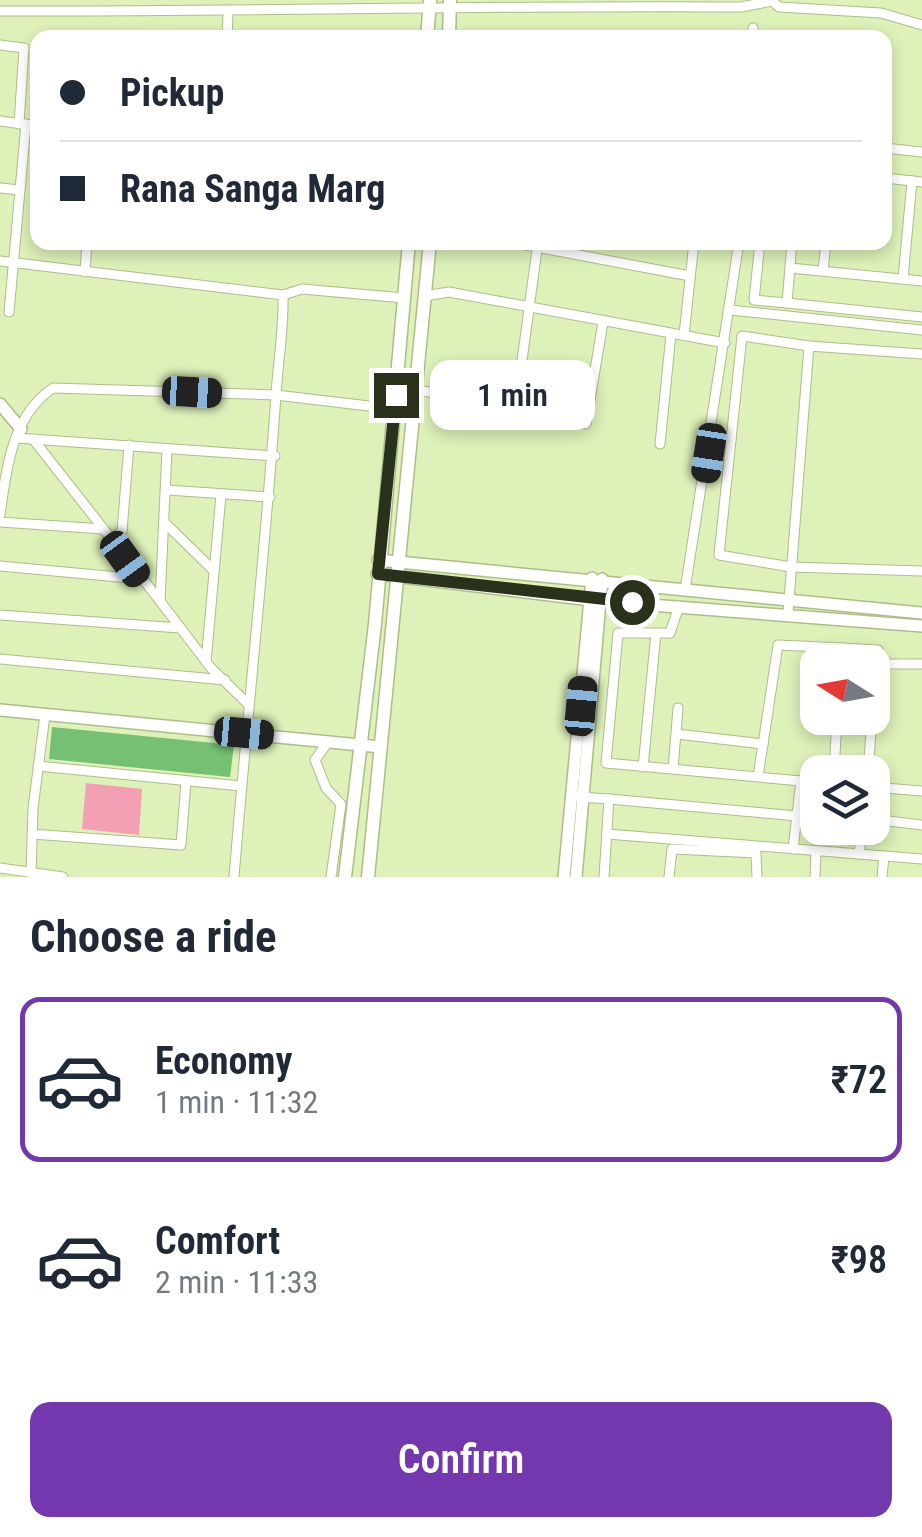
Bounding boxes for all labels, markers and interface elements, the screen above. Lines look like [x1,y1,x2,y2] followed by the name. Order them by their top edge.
[120,71,224,115] text: Pickup
[120,167,385,211] text: Rana Sanga Marg
[431,360,596,430] callout: 1 min
[374,373,419,418] route end
[161,375,223,409] car
[477,376,548,414] text: 1 min
[689,421,729,485] car
[95,526,155,592] car
[610,580,655,625] route start
[800,645,890,735] north arrow
[800,645,890,845] map controls
[563,675,599,737] car
[213,715,275,751] car
[800,755,890,845] button: layers
[30,910,277,963] text: Choose a ride
[35,1035,125,1125] icon: car
[155,1039,292,1083] text: Economy
[831,1058,887,1102] text: ₹72
[155,1083,318,1121] text: 1 min · 11:32
[35,1215,125,1305] icon: car
[155,1219,280,1263] text: Comfort
[831,1238,887,1282] text: ₹98
[155,1263,318,1301] text: 2 min · 11:33
[30,1402,892,1517] button: Confirm

